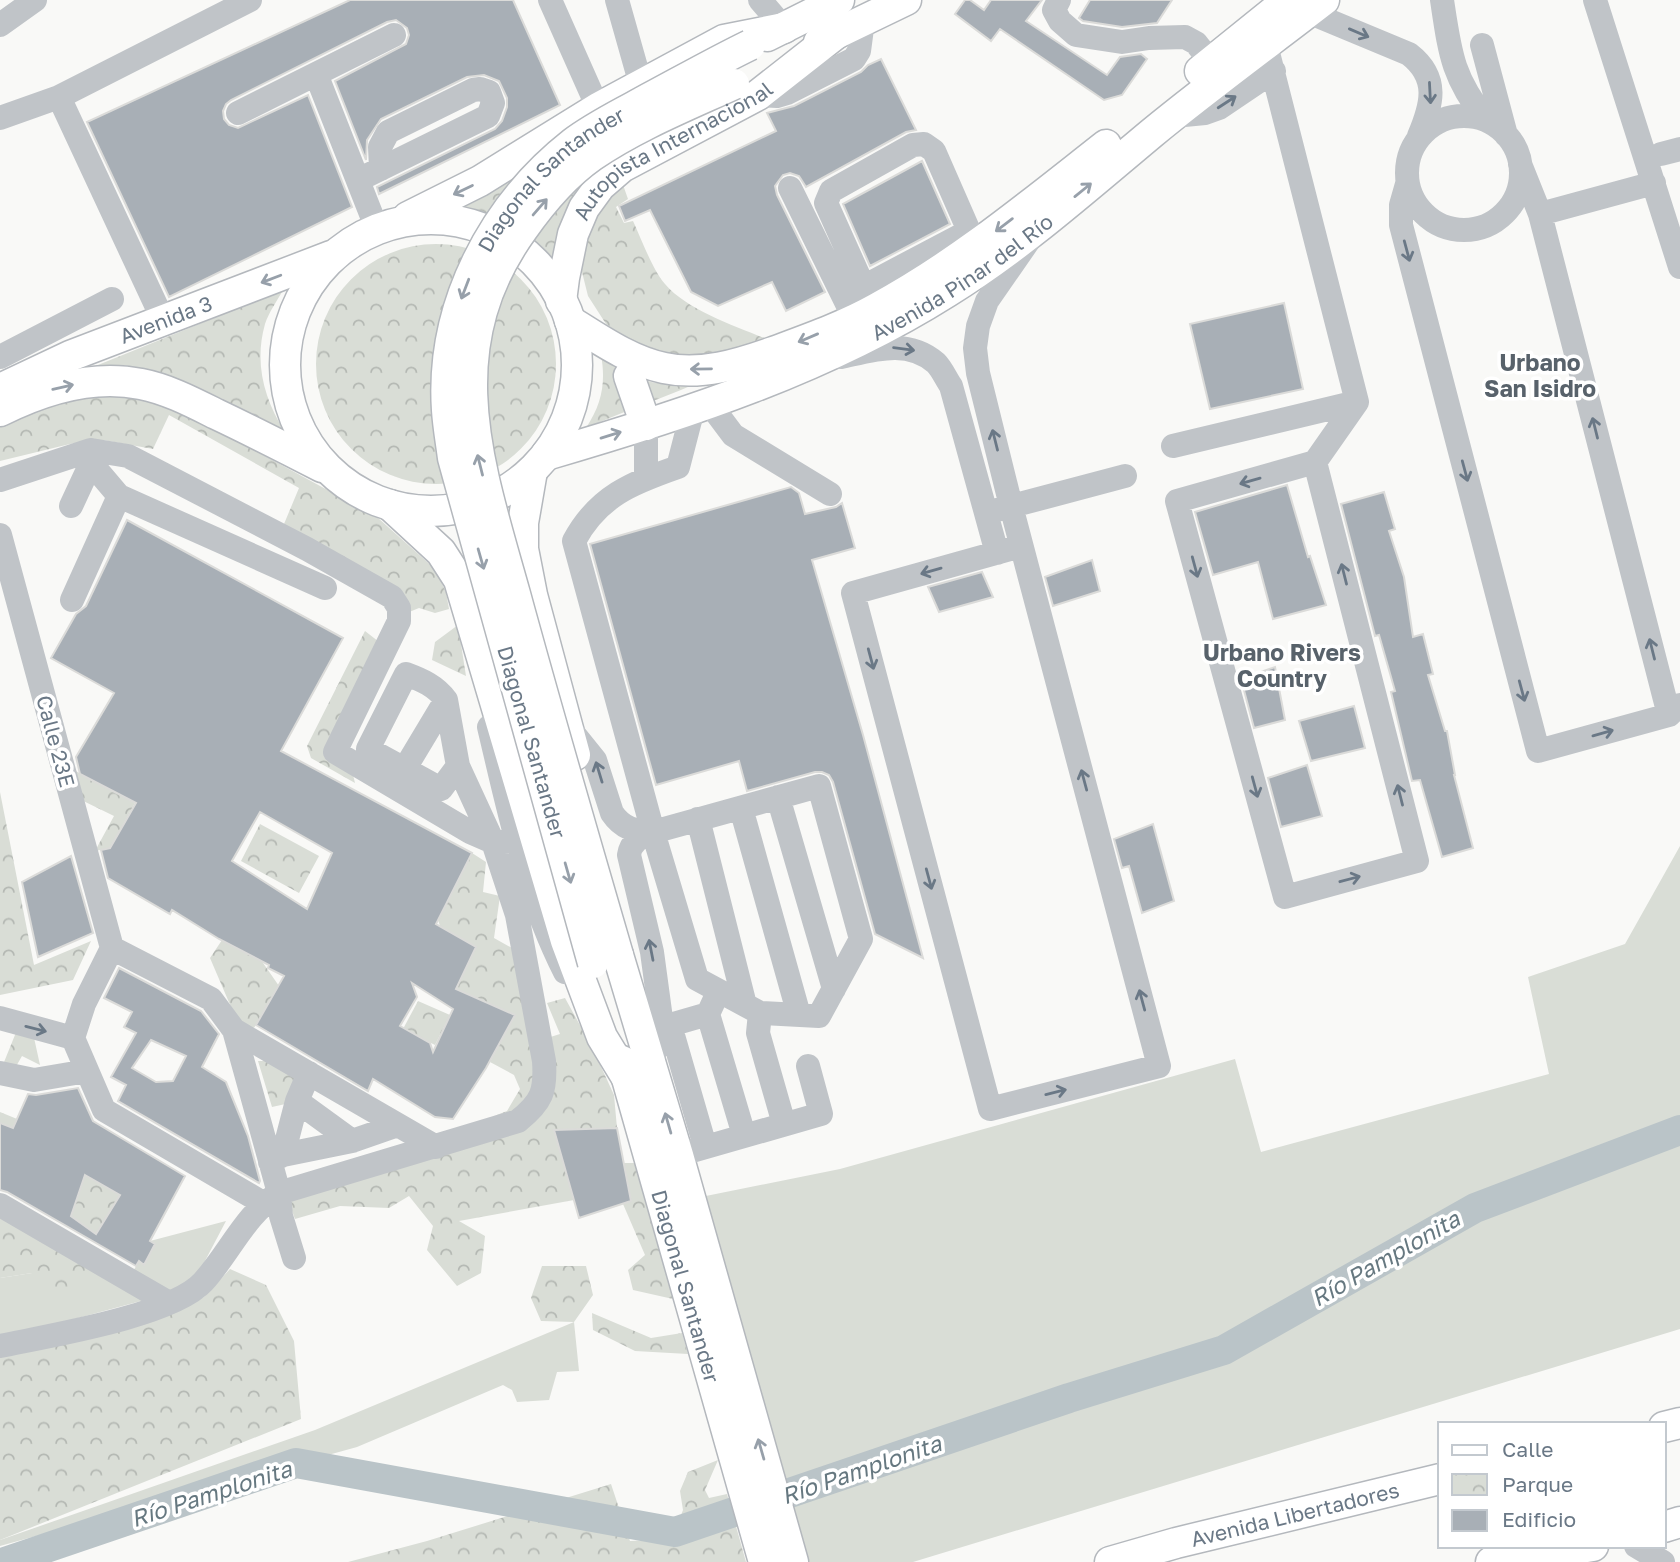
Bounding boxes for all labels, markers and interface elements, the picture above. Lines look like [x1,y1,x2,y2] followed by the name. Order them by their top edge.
[1347,28,1369,41] one-way arrow
[567,76,778,224] street label: Autopista Internacional
[1423,81,1436,104] one-way arrow
[1217,95,1237,109] one-way arrow
[472,101,629,256] street label: Diagonal Santander
[1074,182,1092,197] one-way arrow
[453,183,474,197] one-way arrow
[532,198,548,216] one-way arrow
[867,208,1058,346] street label: Avenida Pinar del Río
[995,218,1014,233] one-way arrow
[1401,239,1414,262] one-way arrow
[260,273,282,286] one-way arrow
[458,278,471,300] one-way arrow
[116,290,216,349] street label: Avenida 3
[797,332,819,345] one-way arrow
[892,342,914,355] one-way arrow
[1484,348,1596,402] district label: Urbano San Isidro
[690,363,713,376] one-way arrow
[52,380,74,393] one-way arrow
[1588,417,1601,440] one-way arrow
[600,428,622,441] one-way arrow
[988,429,1001,452] one-way arrow
[473,454,486,477] one-way arrow
[1459,459,1472,482] one-way arrow
[1239,475,1261,488] one-way arrow
[476,548,489,570] one-way arrow
[1189,556,1202,578] one-way arrow
[1337,564,1350,586] one-way arrow
[920,565,943,578] one-way arrow
[1203,638,1361,692] district label: Urbano Rivers Country
[1645,638,1658,660] one-way arrow
[492,643,572,841] street label: Diagonal Santander
[865,647,878,670] one-way arrow
[1516,679,1529,702] one-way arrow
[31,692,81,790] street label: Calle 23E
[1592,726,1614,739] one-way arrow
[592,762,604,784] one-way arrow
[1076,770,1089,792] one-way arrow
[1249,776,1262,798] one-way arrow
[1393,784,1406,807] one-way arrow
[563,862,576,884] one-way arrow
[923,867,936,889] one-way arrow
[1339,872,1361,885] one-way arrow
[644,939,657,962] one-way arrow
[1135,989,1148,1012] one-way arrow
[24,1023,47,1036] one-way arrow
[1045,1085,1067,1098] one-way arrow
[661,1112,674,1134] one-way arrow
[646,1187,725,1385] street label: Diagonal Santander
[1306,1204,1465,1312] water label: Río Pamplonita
[1438,1422,1666,1548] legend
[777,1428,946,1509] water label: Río Pamplonita
[1502,1436,1554,1462] text: Calle
[754,1438,767,1460] one-way arrow
[127,1454,296,1532] water label: Río Pamplonita
[1502,1471,1573,1497] text: Parque
[1188,1476,1402,1552] street label: Avenida Libertadores
[1502,1506,1576,1532] text: Edificio

